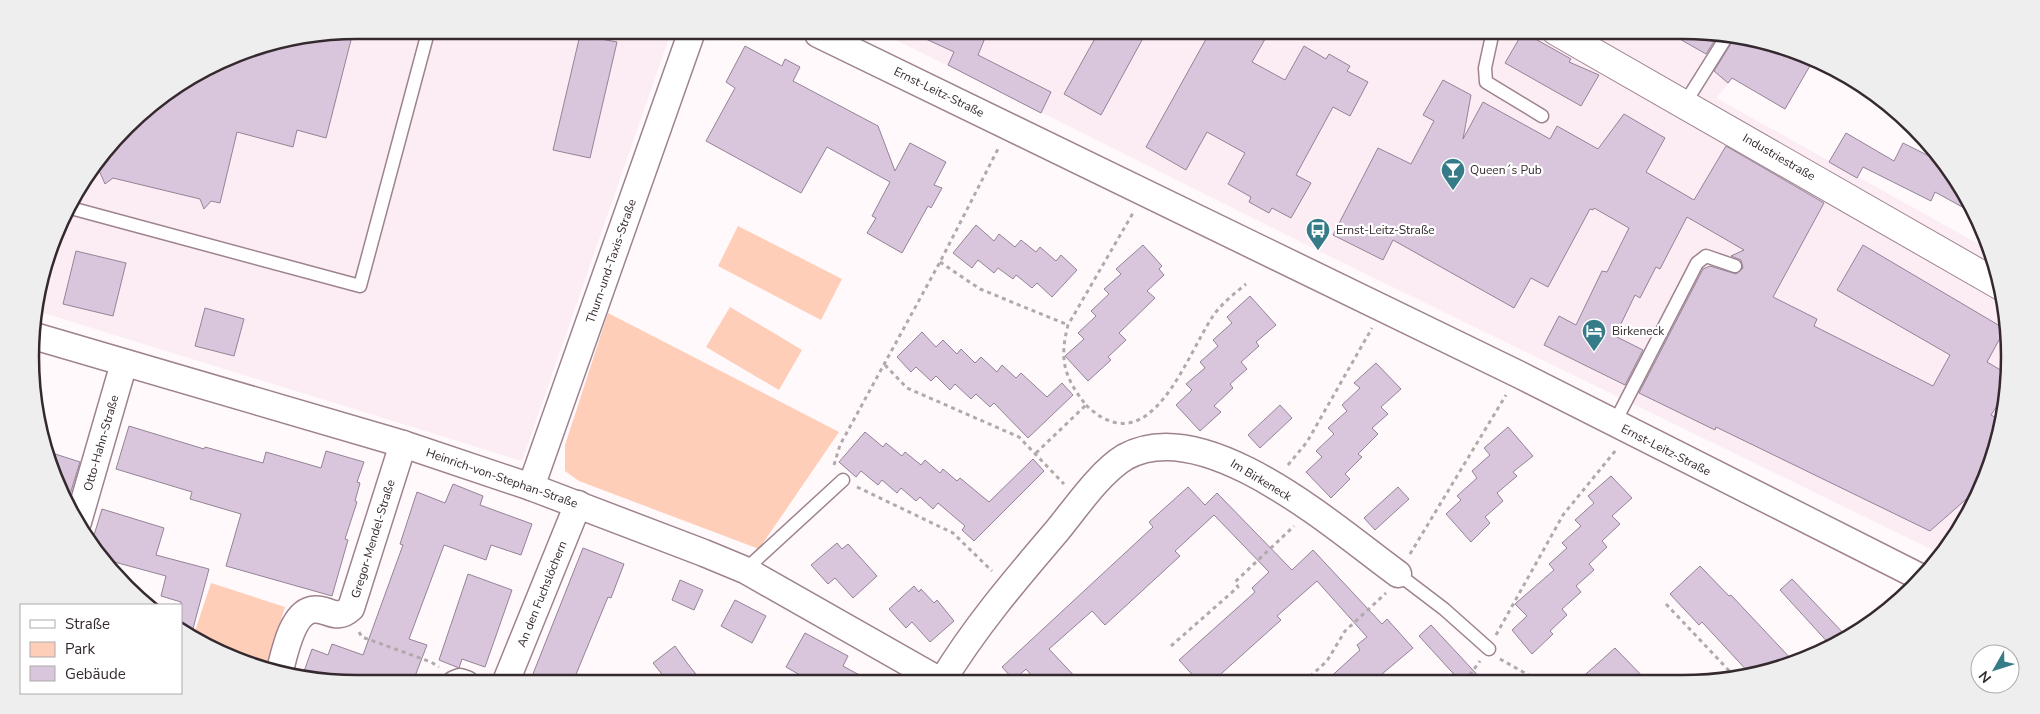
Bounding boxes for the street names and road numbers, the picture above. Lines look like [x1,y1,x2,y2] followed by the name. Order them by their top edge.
[891,63,987,121] street label: Ernst-Leitz-Straße
[1740,130,1818,184] street label: Industriestraße
[582,197,640,325] street label: Thurn-und-Taxis-Straße
[80,393,122,493] street label: Otto-Hahn-Straße
[1618,420,1714,480] street label: Ernst-Leitz-Straße
[424,444,580,512] street label: Heinrich-von-Stephan-Straße
[1227,455,1295,505] street label: Im Birkeneck
[347,478,399,600] street label: Gregor-Mendel-Straße
[513,538,571,650] street label: An den Fuchslöchern

